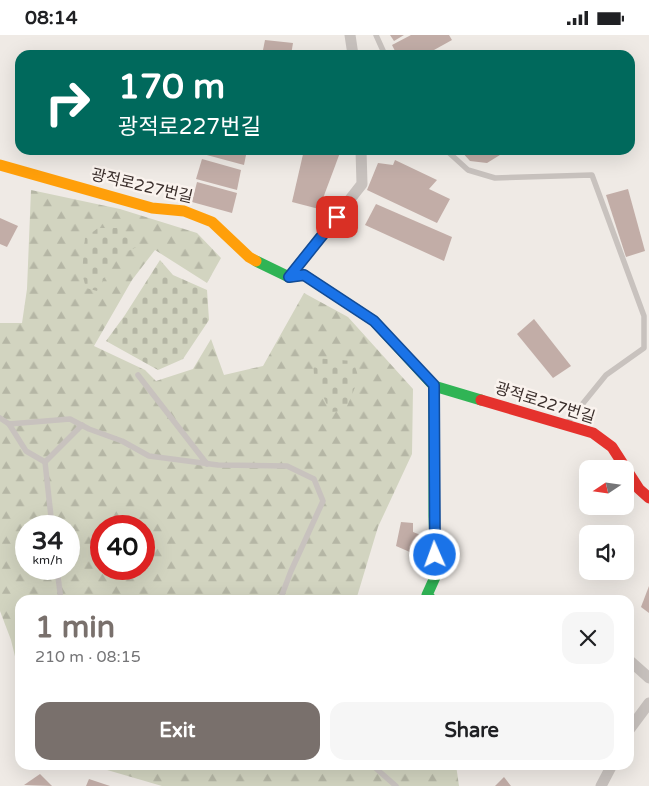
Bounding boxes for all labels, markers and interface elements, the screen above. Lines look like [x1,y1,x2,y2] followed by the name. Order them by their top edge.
[25,7,78,29] text: 08:14
[118,66,225,108] text: 170 m
[35,70,100,135] icon: right
[118,114,261,140] text: 광적로227번길
[89,165,195,207] street label: 광적로227번길
[316,196,358,238] pin
[323,203,351,231] icon: arrive
[492,378,598,428] street label: 광적로227번길
[579,460,634,515] north arrow
[579,460,634,580] map controls
[90,515,155,580] speed limit sign: 40
[579,525,634,580] button: sound
[32,526,63,556] text: 34
[408,528,460,580] position arrow
[32,553,63,567] text: km/h
[35,609,115,646] text: 1 min
[562,612,614,664] button: close
[35,647,141,667] text: 210 m · 08:15
[35,702,320,760] button: Exit
[330,702,614,760] button: Share

